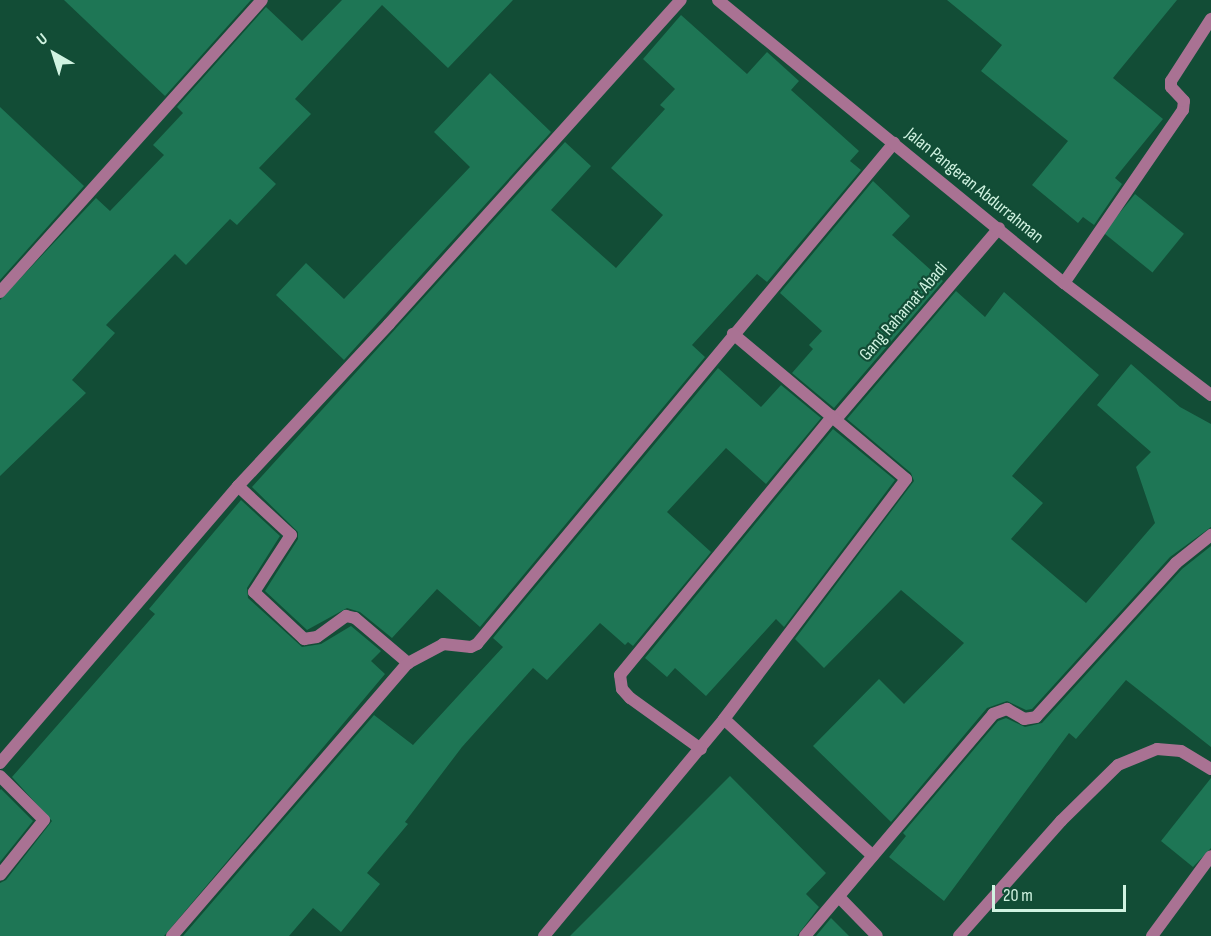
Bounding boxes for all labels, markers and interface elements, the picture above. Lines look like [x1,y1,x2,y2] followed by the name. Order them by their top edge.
[24,24,84,84] north arrow
[33,30,52,50] text: U
[901,124,1047,248] street label: Jalan Pangeran Abdurrahman
[855,258,953,366] street label: Gang Rahamat Abadi
[995,873,1128,911] scale bar
[1003,885,1033,906] text: 20 m

